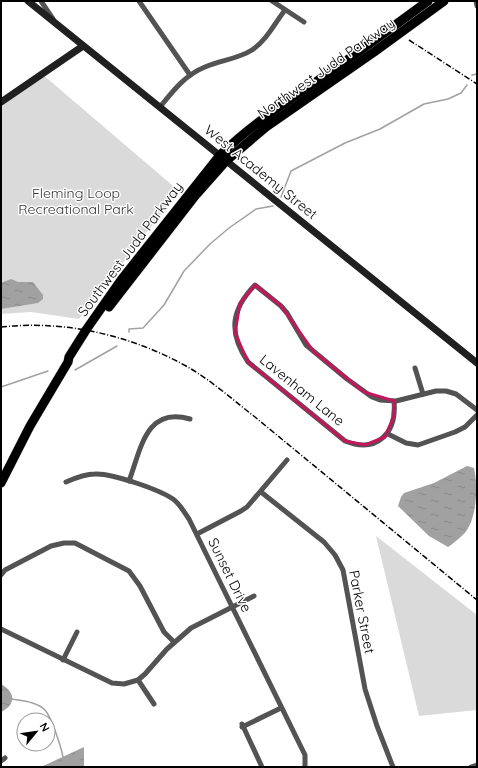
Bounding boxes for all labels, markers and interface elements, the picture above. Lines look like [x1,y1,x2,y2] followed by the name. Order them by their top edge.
[254,14,398,122] street label: Northwest Judd Parkway
[201,121,321,223] street label: West Academy Street
[73,178,187,320] street label: Southwest Judd Parkway
[18,184,134,218] park label: Fleming Loop Recreational Park
[256,350,348,430] street label: Lavenham Lane
[204,535,256,615] street label: Sunset Drive
[345,569,379,656] street label: Parker Street
[16,712,56,752] north arrow
[37,720,53,734] text: N

